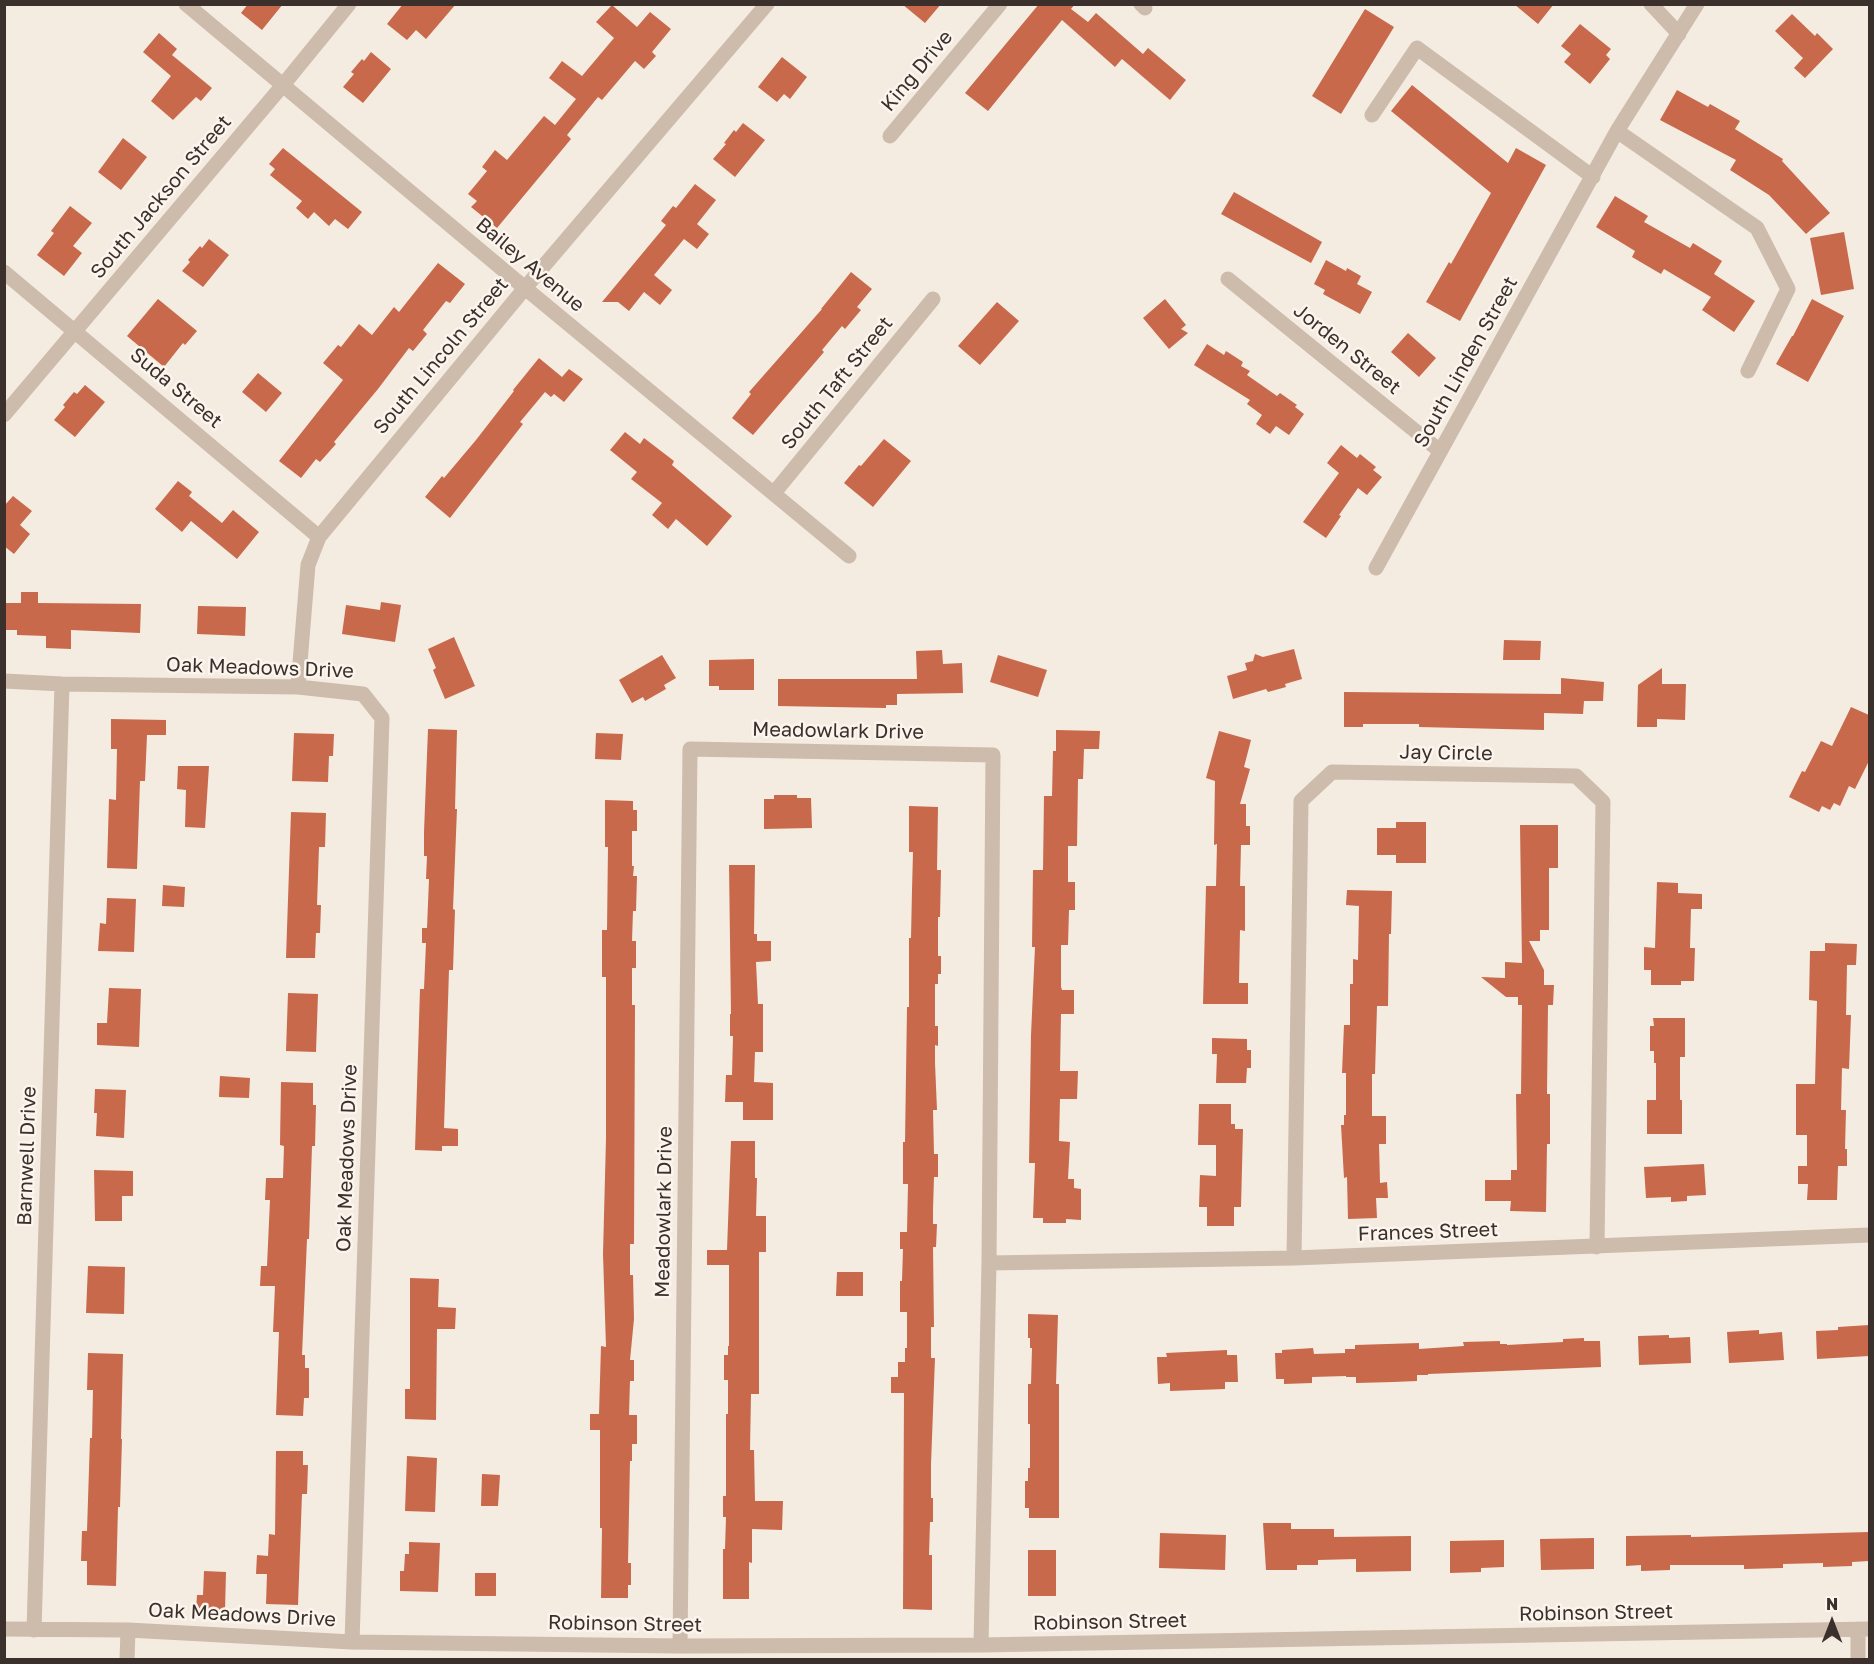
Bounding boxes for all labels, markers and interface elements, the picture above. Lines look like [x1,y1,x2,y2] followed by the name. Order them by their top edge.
[876,26,958,116] street label: King Drive
[86,110,236,284] street label: South Jackson Street
[471,213,589,317] street label: Bailey Avenue
[1409,272,1523,452] street label: South Linden Street
[368,273,514,439] street label: South Lincoln Street
[1289,298,1405,400] street label: Jorden Street
[776,312,898,454] street label: South Taft Street
[125,343,227,433] street label: Suda Street
[166,653,354,683] street label: Oak Meadows Drive
[752,718,924,744] street label: Meadowlark Drive
[1399,740,1493,766] street label: Jay Circle
[332,1064,362,1252] street label: Oak Meadows Drive
[13,1086,41,1226] street label: Barnwell Drive
[651,1126,677,1298] street label: Meadowlark Drive
[1357,1218,1499,1246] street label: Frances Street
[1802,1592,1862,1652] north arrow
[1826,1594,1838,1614] text: N
[148,1598,336,1632] street label: Oak Meadows Drive
[1519,1600,1673,1626] street label: Robinson Street
[1033,1609,1187,1635] street label: Robinson Street
[548,1611,702,1637] street label: Robinson Street

